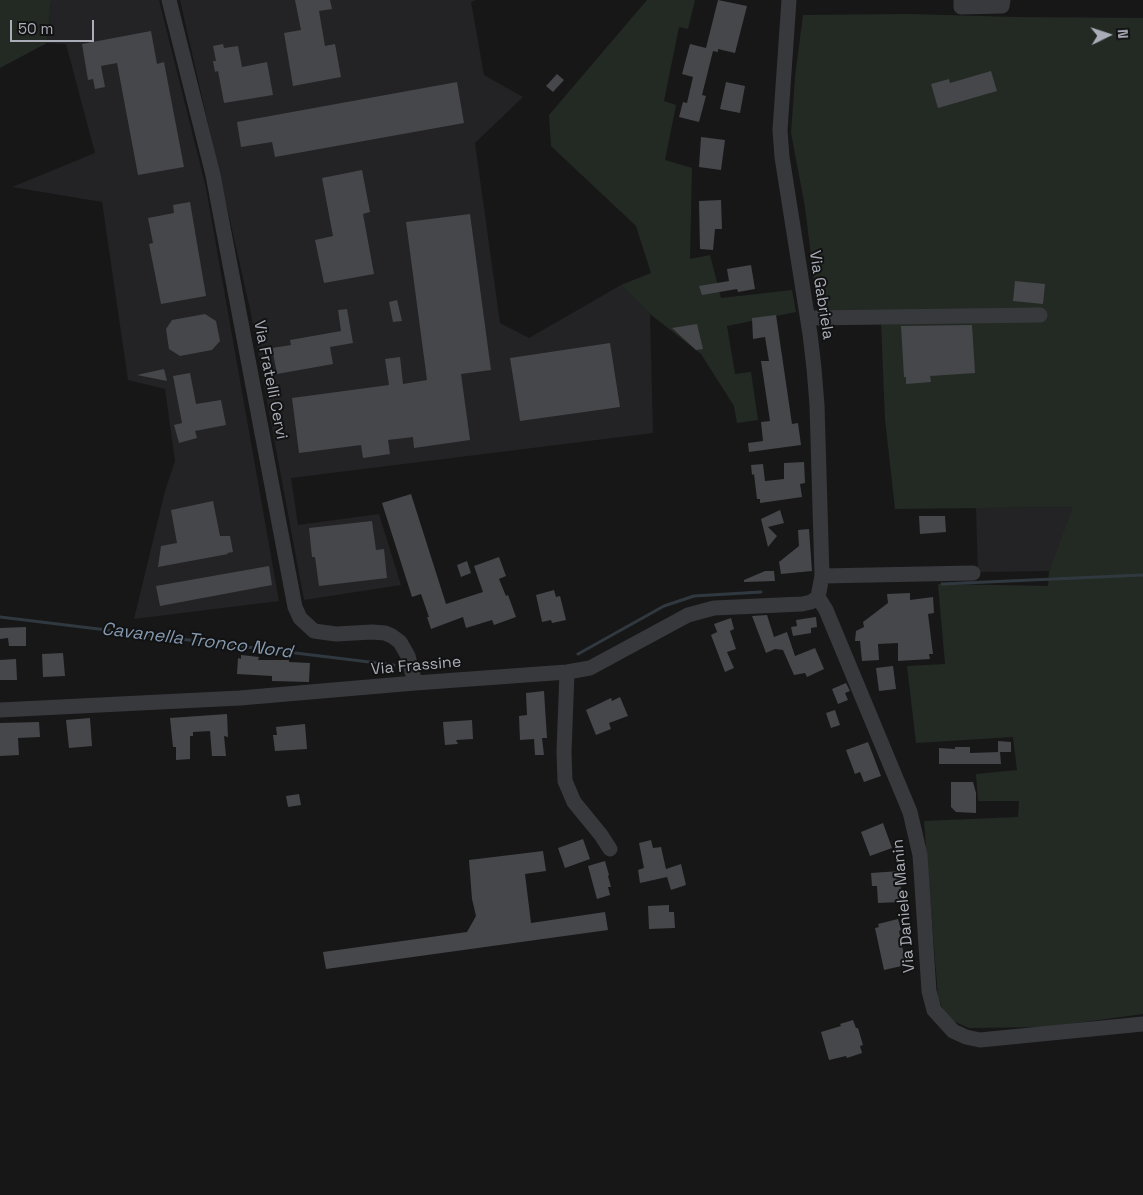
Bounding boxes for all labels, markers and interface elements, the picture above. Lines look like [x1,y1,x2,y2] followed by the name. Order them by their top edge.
[12,10,96,42] scale bar
[1083,10,1133,60] north arrow
[18,19,53,38] text: 50 m
[1114,29,1132,39] text: N
[804,249,838,341] street label: Via Gabriela
[249,319,291,441] street label: Via Fratelli Cervi
[100,619,294,663] water label: Cavanella Tronco Nord
[370,652,462,680] street label: Via Frassine
[889,838,919,974] street label: Via Daniele Manin

